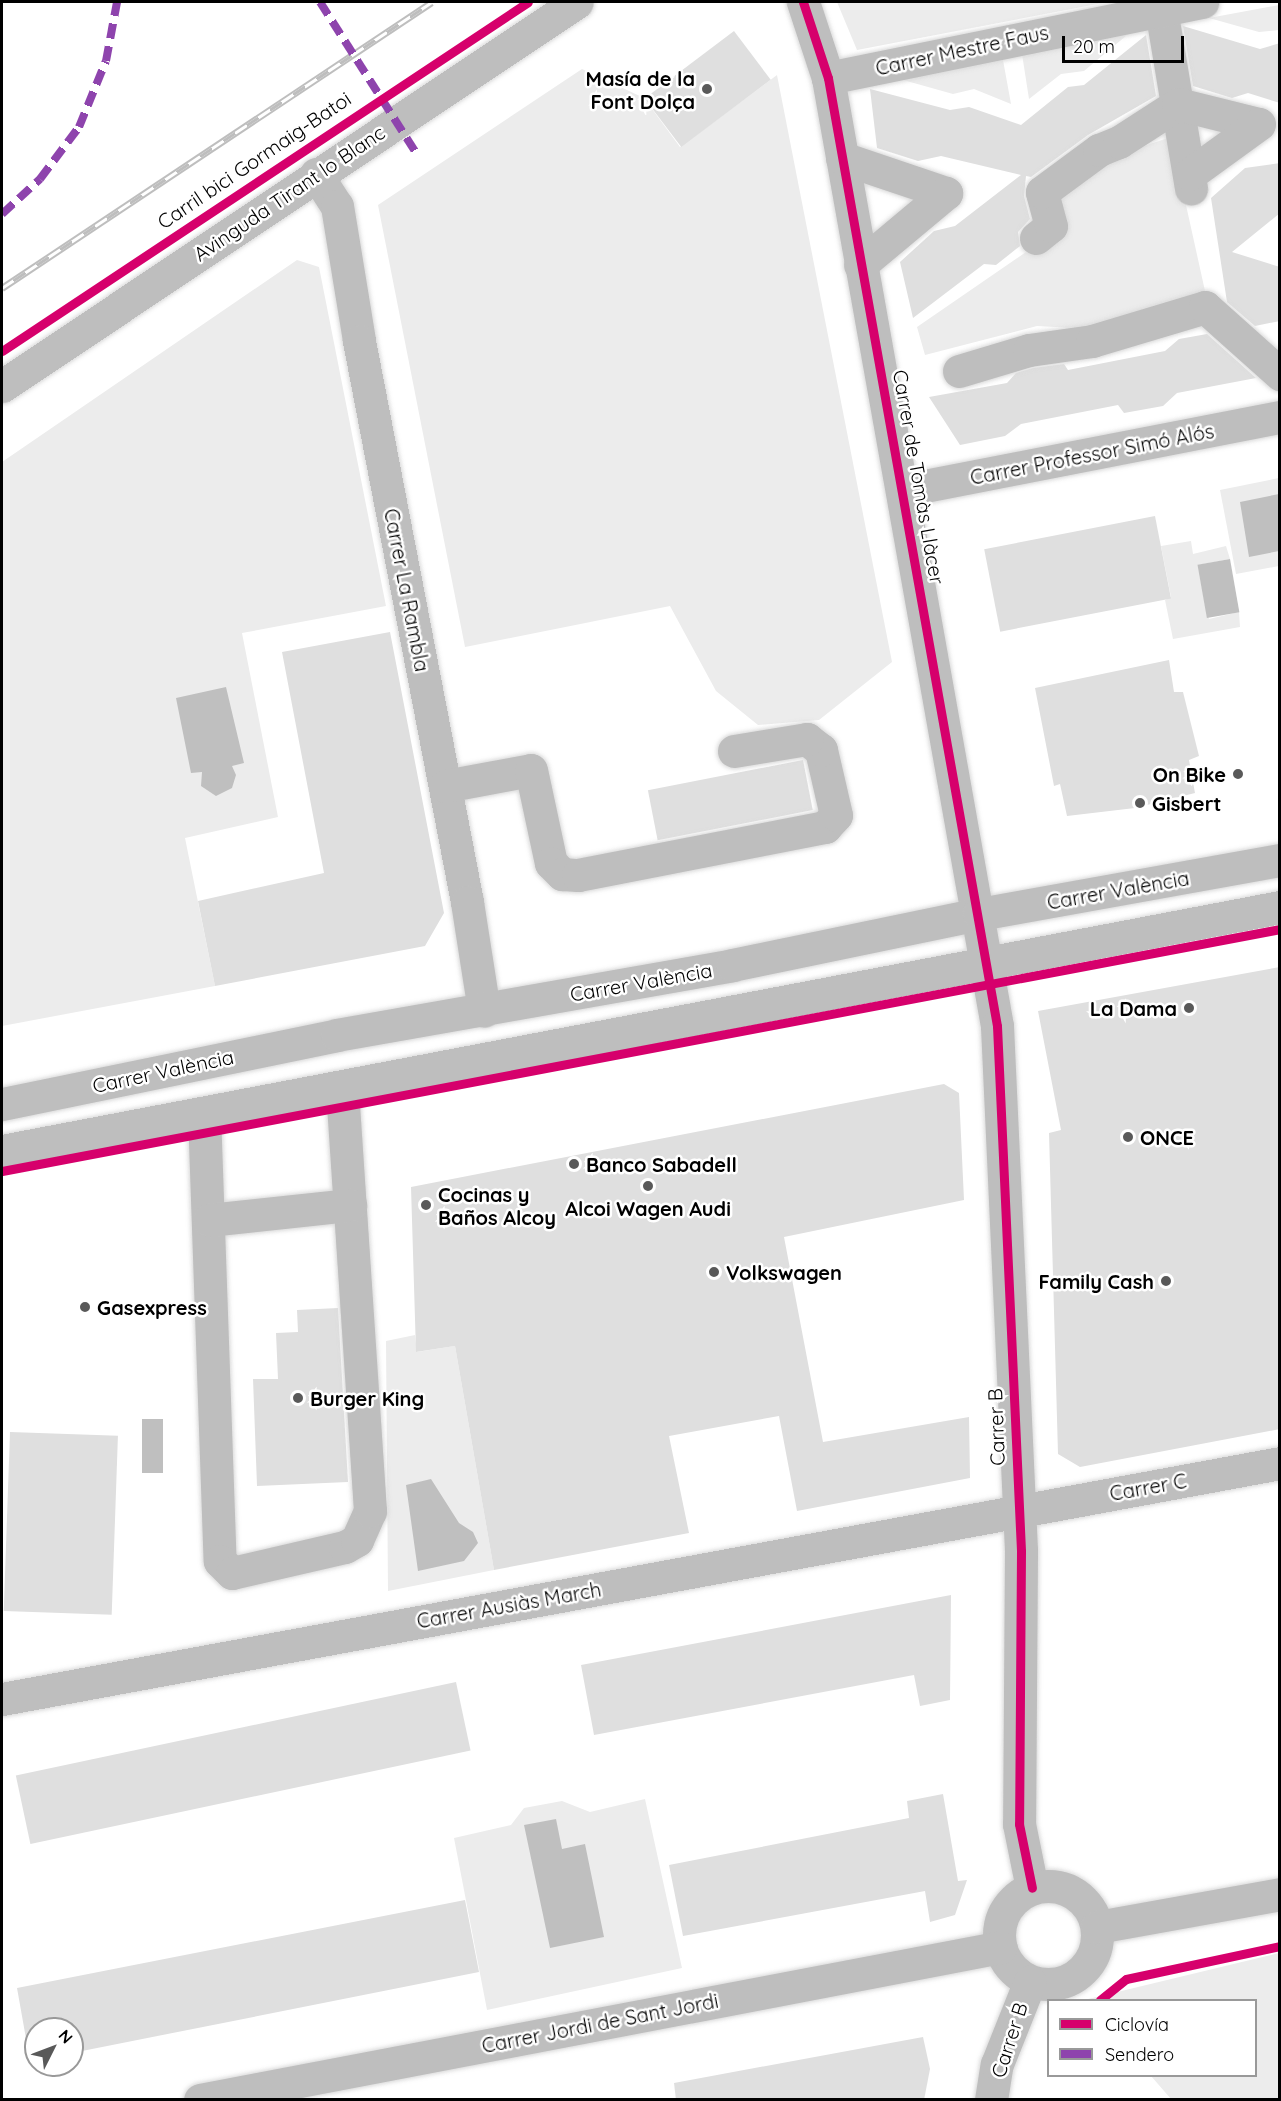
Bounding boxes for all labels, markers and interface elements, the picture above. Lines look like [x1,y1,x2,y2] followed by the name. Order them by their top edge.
[873,20,1051,80] street label: Carrer Mestre Faus
[1065,24,1186,62] scale bar
[1073,35,1115,58] text: 20 m
[586,66,695,113] place label: Masía de la Font Dolça
[700,82,714,96] marker: Masía de la Font Dolça
[153,86,355,234] street label: Carril bici Gormaig-Batoi
[189,120,389,266] street label: Avinguda Tirant lo Blanc
[888,368,950,586] street label: Carrer de Tomàs Llàcer
[968,419,1216,489] street label: Carrer Professor Simó Alós
[379,506,435,674] street label: Carrer La Rambla
[1153,762,1226,786] place label: On Bike
[1231,767,1245,781] marker: On Bike
[1152,791,1221,815] place label: Gisbert
[1133,796,1147,810] marker: Gisbert
[1045,866,1191,914] street label: Carrer València
[568,958,714,1006] street label: Carrer València
[1090,996,1177,1020] place label: La Dama
[1182,1001,1196,1015] marker: La Dama
[90,1044,236,1098] street label: Carrer València
[1140,1125,1194,1149] place label: ONCE
[1121,1130,1135,1144] marker: ONCE
[586,1152,737,1176] place label: Banco Sabadell
[567,1157,581,1171] marker: Banco Sabadell
[641,1179,655,1193] marker: Alcoi Wagen Audi
[438,1182,556,1229] place label: Cocinas y Baños Alcoy
[565,1196,731,1220] place label: Alcoi Wagen Audi
[419,1198,433,1212] marker: Cocinas y Baños Alcoy
[726,1260,842,1284] place label: Volkswagen
[707,1265,721,1279] marker: Volkswagen
[1039,1269,1154,1293] place label: Family Cash
[1159,1274,1173,1288] marker: Family Cash
[97,1295,207,1319] place label: Gasexpress
[78,1300,92,1314] marker: Gasexpress
[310,1386,424,1410] place label: Burger King
[983,1388,1009,1466] street label: Carrer B
[291,1391,305,1405] marker: Burger King
[1108,1468,1188,1506] street label: Carrer C
[415,1577,603,1633] street label: Carrer Ausiàs March
[480,1988,720,2058] street label: Carrer Jordi de Sant Jordi
[986,1999,1032,2081] street label: Carrer B
[1047,1999,1257,2077] legend
[1105,2013,1169,2036] text: Ciclovía
[24,2017,84,2077] north arrow
[55,2025,77,2047] text: N
[1105,2043,1174,2066] text: Sendero

